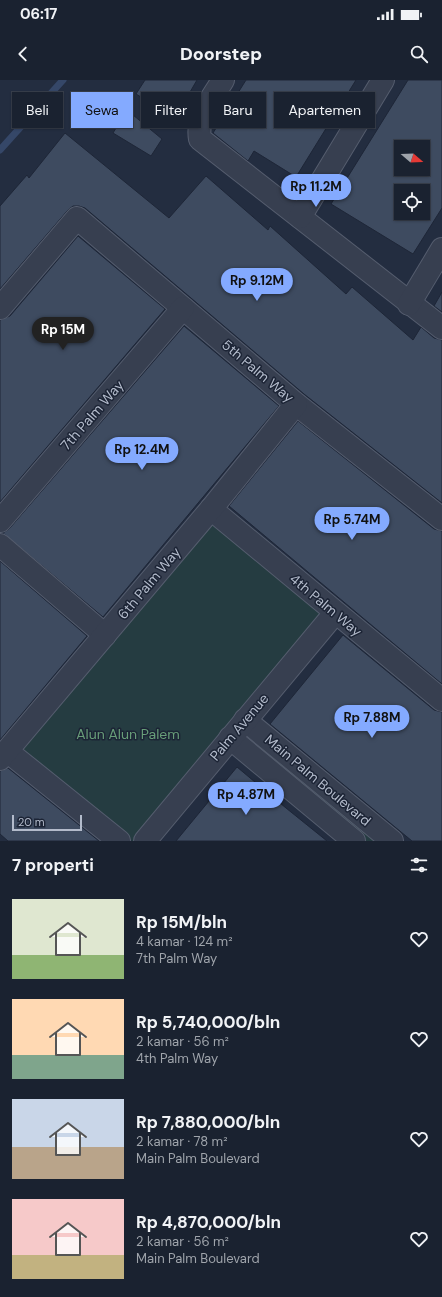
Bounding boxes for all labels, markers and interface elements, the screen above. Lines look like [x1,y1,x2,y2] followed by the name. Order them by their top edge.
[20,4,57,24] text: 06:17
[180,42,262,66] text: Doorstep
[12,43,34,65] icon: back
[408,43,430,65] icon: search
[12,92,63,128] chip: Beli
[71,92,133,128] chip: Sewa
[141,92,201,128] chip: Filter
[209,92,266,128] chip: Baru
[274,92,375,128] chip: Apartemen
[394,140,430,176] north arrow
[394,140,430,220] map controls
[275,174,357,208] pin: Rp 11.2M
[290,178,342,195] text: Rp 11.2M
[394,184,430,220] button: locate
[216,268,298,302] pin: Rp 9.12M
[230,272,284,289] text: Rp 9.12M
[30,317,96,351] pin: Rp 15M
[41,321,85,338] text: Rp 15M
[218,336,298,407] street label: 5th Palm Way
[56,376,128,454] street label: 7th Palm Way
[101,437,183,471] pin: Rp 12.4M
[114,441,170,458] text: Rp 12.4M
[311,507,393,541] pin: Rp 5.74M
[324,511,381,528] text: Rp 5.74M
[114,543,185,623] street label: 6th Palm Way
[286,570,366,640] street label: 4th Palm Way
[206,690,272,764] street label: Palm Avenue
[331,705,413,739] pin: Rp 7.88M
[343,709,401,726] text: Rp 7.88M
[76,725,180,743] park label: Alun Alun Palem
[261,730,375,830] street label: Main Palm Boulevard
[205,782,287,816] pin: Rp 4.87M
[217,786,275,803] text: Rp 4.87M
[12,813,82,832] scale bar
[18,815,44,829] text: 20 m
[12,854,94,876] text: 7 properti
[408,854,430,876] icon: filters
[136,911,227,933] text: Rp 15M/bln
[44,915,92,963] icon: home
[408,928,430,950] icon: heart
[136,933,232,950] text: 4 kamar · 124 m²
[136,950,217,967] text: 7th Palm Way
[136,1011,280,1033] text: Rp 5,740,000/bln
[44,1015,92,1063] icon: home
[408,1028,430,1050] icon: heart
[136,1033,229,1050] text: 2 kamar · 56 m²
[136,1050,218,1067] text: 4th Palm Way
[136,1111,280,1133] text: Rp 7,880,000/bln
[44,1115,92,1163] icon: home
[408,1128,430,1150] icon: heart
[136,1133,227,1150] text: 2 kamar · 78 m²
[136,1150,260,1167] text: Main Palm Boulevard
[136,1211,281,1233] text: Rp 4,870,000/bln
[44,1215,92,1263] icon: home
[408,1228,430,1250] icon: heart
[136,1233,229,1250] text: 2 kamar · 56 m²
[136,1250,260,1267] text: Main Palm Boulevard

